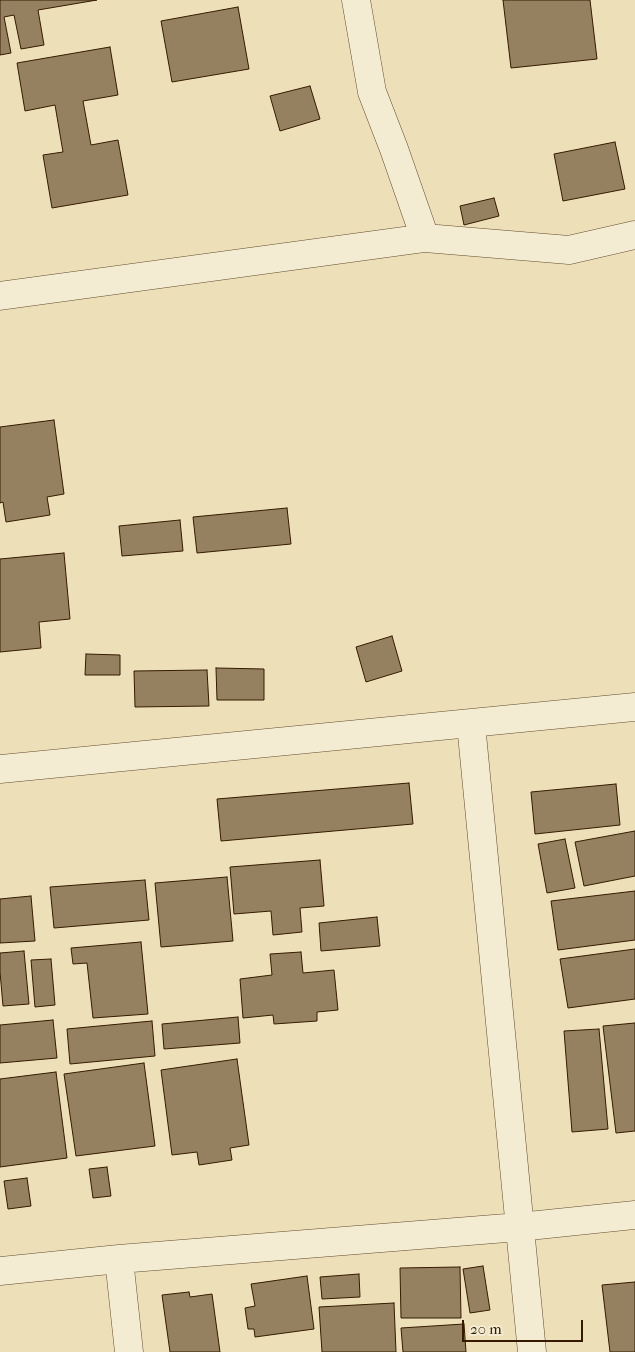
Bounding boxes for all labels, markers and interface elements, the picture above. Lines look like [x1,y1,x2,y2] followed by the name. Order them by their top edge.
[465,1310,586,1342] scale bar
[470,1320,502,1338] text: 20 m

